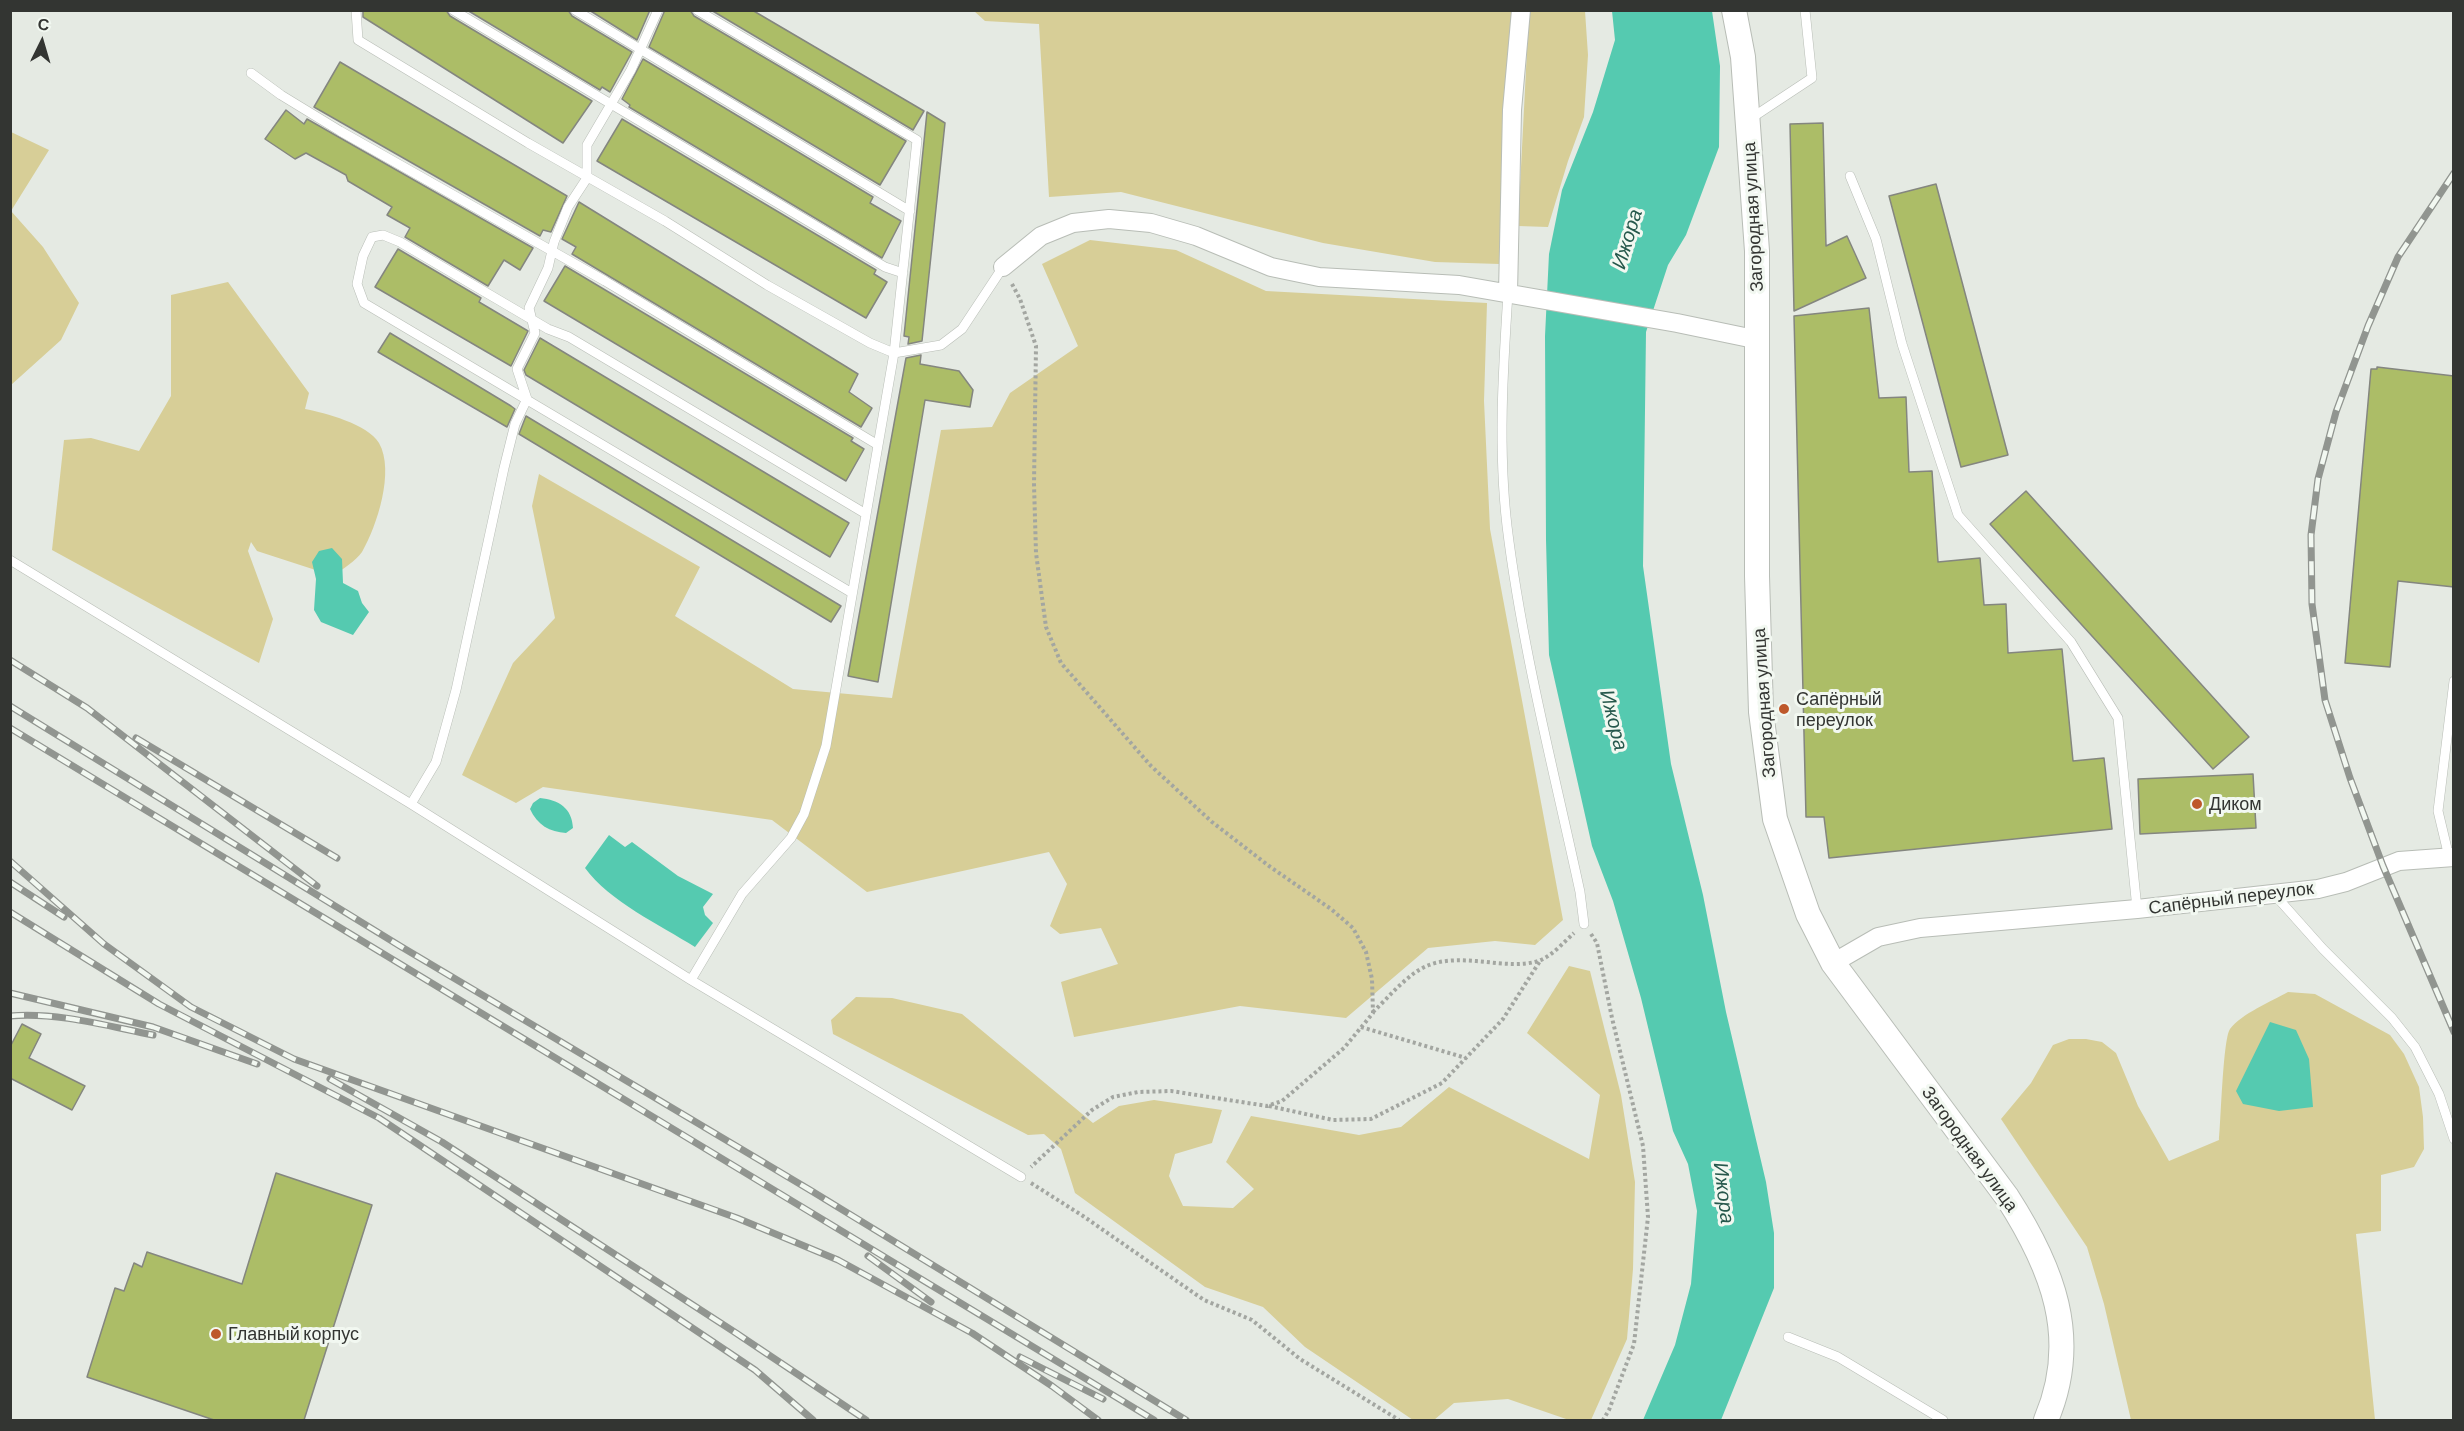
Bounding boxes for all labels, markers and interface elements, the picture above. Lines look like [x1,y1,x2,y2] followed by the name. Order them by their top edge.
[12,12,72,72] north arrow
[37,14,50,34] text: С
[1738,142,1768,292] street label: Загородная улица
[1607,206,1647,272] water label: Ижора
[1748,627,1780,779] street label: Загородная улица
[1595,687,1633,753] water label: Ижора
[1796,688,1882,730] place label: Сапёрный переулок
[1777,702,1791,716] marker: Сапёрный переулок
[2209,793,2262,815] place label: Диком
[2190,797,2204,811] marker: Диком
[2147,877,2315,919] street label: Сапёрный переулок
[1917,1082,2023,1216] street label: Загородная улица
[1708,1161,1740,1225] water label: Ижора
[228,1323,359,1345] place label: Главный корпус
[209,1327,223,1341] marker: Главный корпус

